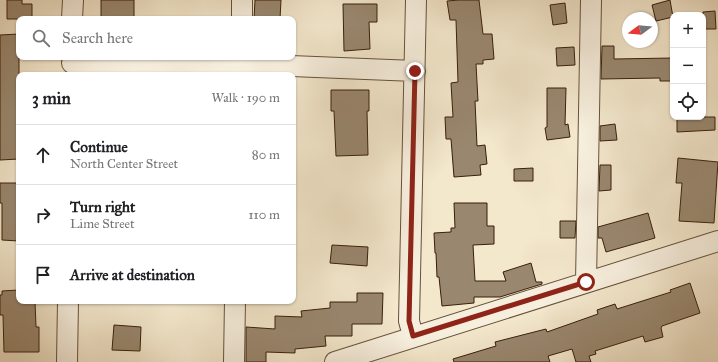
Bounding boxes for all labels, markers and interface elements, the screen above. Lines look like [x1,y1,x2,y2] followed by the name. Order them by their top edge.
[622,12,658,48] north arrow
[670,12,706,120] map controls
[670,12,706,48] button: +
[16,16,296,60] search box
[30,27,52,49] icon: search
[62,29,133,47] text: Search here
[670,48,706,84] button: −
[406,62,424,80] route end
[670,84,706,120] button: locate
[32,88,71,109] text: 3 min
[211,90,280,106] text: Walk · 190 m
[70,138,128,156] text: Continue
[32,144,54,166] icon: ahead
[252,147,280,163] text: 80 m
[70,156,178,172] text: North Center Street
[70,198,135,216] text: Turn right
[32,204,54,226] icon: right
[248,207,280,223] text: 110 m
[70,216,135,232] text: Lime Street
[32,264,54,286] icon: arrive
[70,266,195,284] text: Arrive at destination
[577,273,595,291] route start

